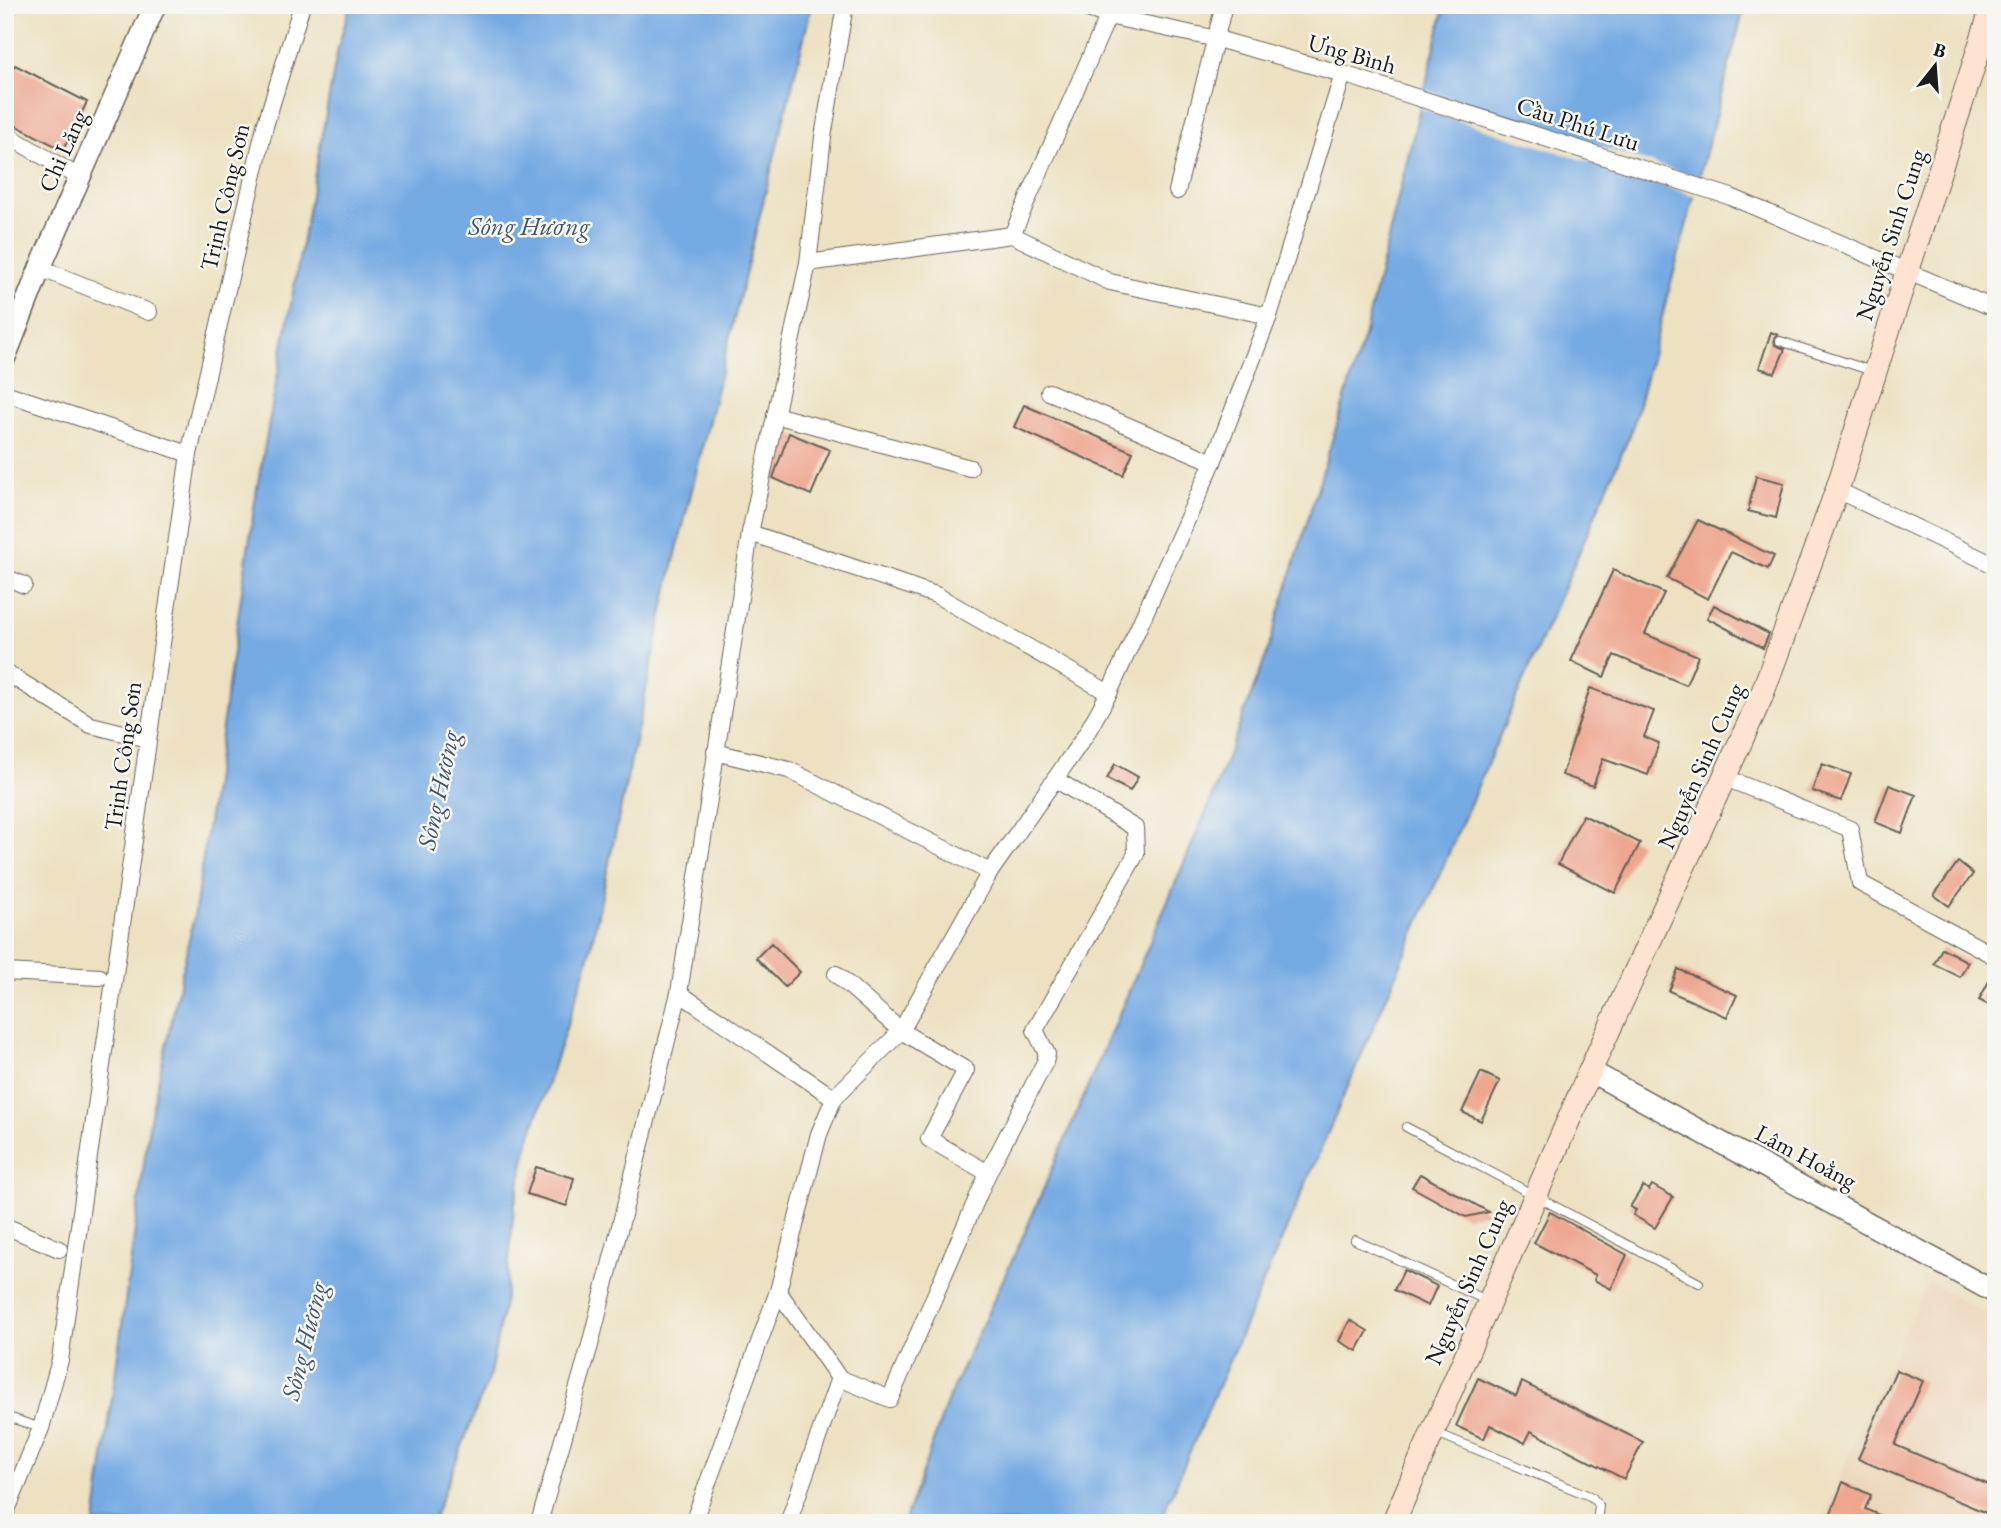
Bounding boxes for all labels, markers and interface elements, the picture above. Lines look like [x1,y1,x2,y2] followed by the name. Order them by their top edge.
[1304,26,1400,81] street label: Ưng Bình
[1899,32,1969,102] north arrow
[1930,37,1949,64] text: B
[1513,89,1644,158] street label: Cầu Phú Lưu
[31,104,95,197] street label: Chi Lăng
[193,120,257,274] street label: Trịnh Công Sơn
[1848,145,1933,325] street label: Nguyễn Sinh Cung
[468,209,591,243] water label: Sông Hương
[1650,677,1751,854] street label: Nguyễn Sinh Cung
[97,679,148,832] street label: Trịnh Công Sơn
[409,726,467,854] water label: Sông Hương
[1750,1117,1863,1196] street label: Lâm Hoằng
[1417,1193,1518,1370] street label: Nguyễn Sinh Cung
[273,1277,335,1405] water label: Sông Hương

